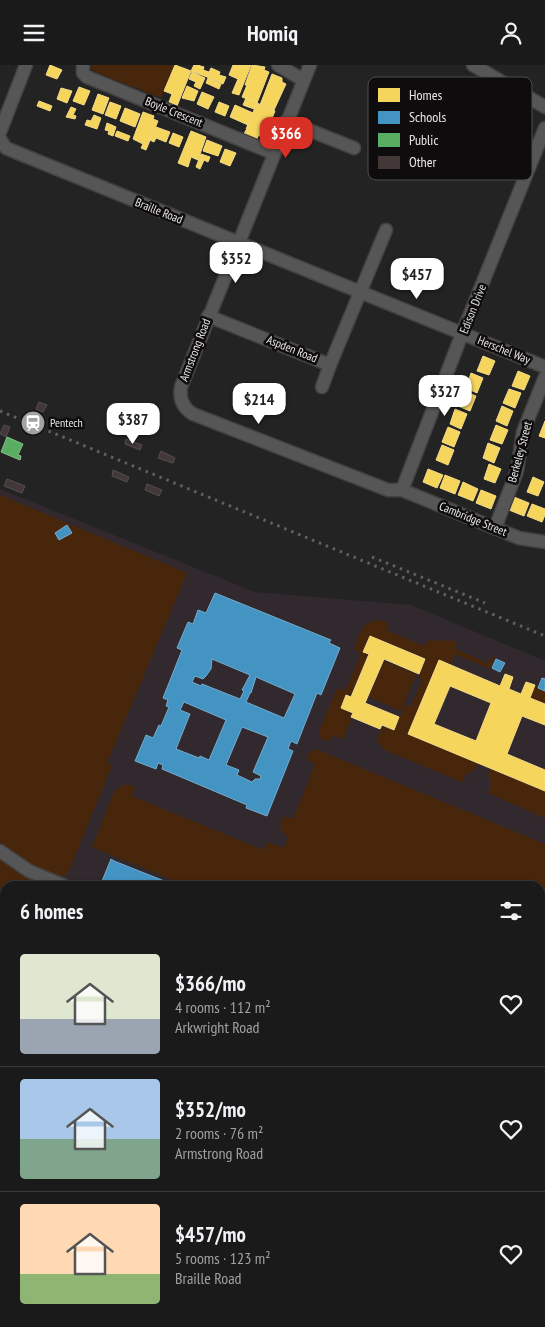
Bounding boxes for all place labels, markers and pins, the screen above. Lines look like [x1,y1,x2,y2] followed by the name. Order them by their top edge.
[256,117,316,159] pin: $366
[206,241,266,284] pin: $352
[387,257,447,300] pin: $457
[415,375,475,417] pin: $327
[229,383,289,425] pin: $214
[103,403,163,445] pin: $387
[20,410,46,436] station icon: Pentech
[50,415,83,430] place label: Pentech

